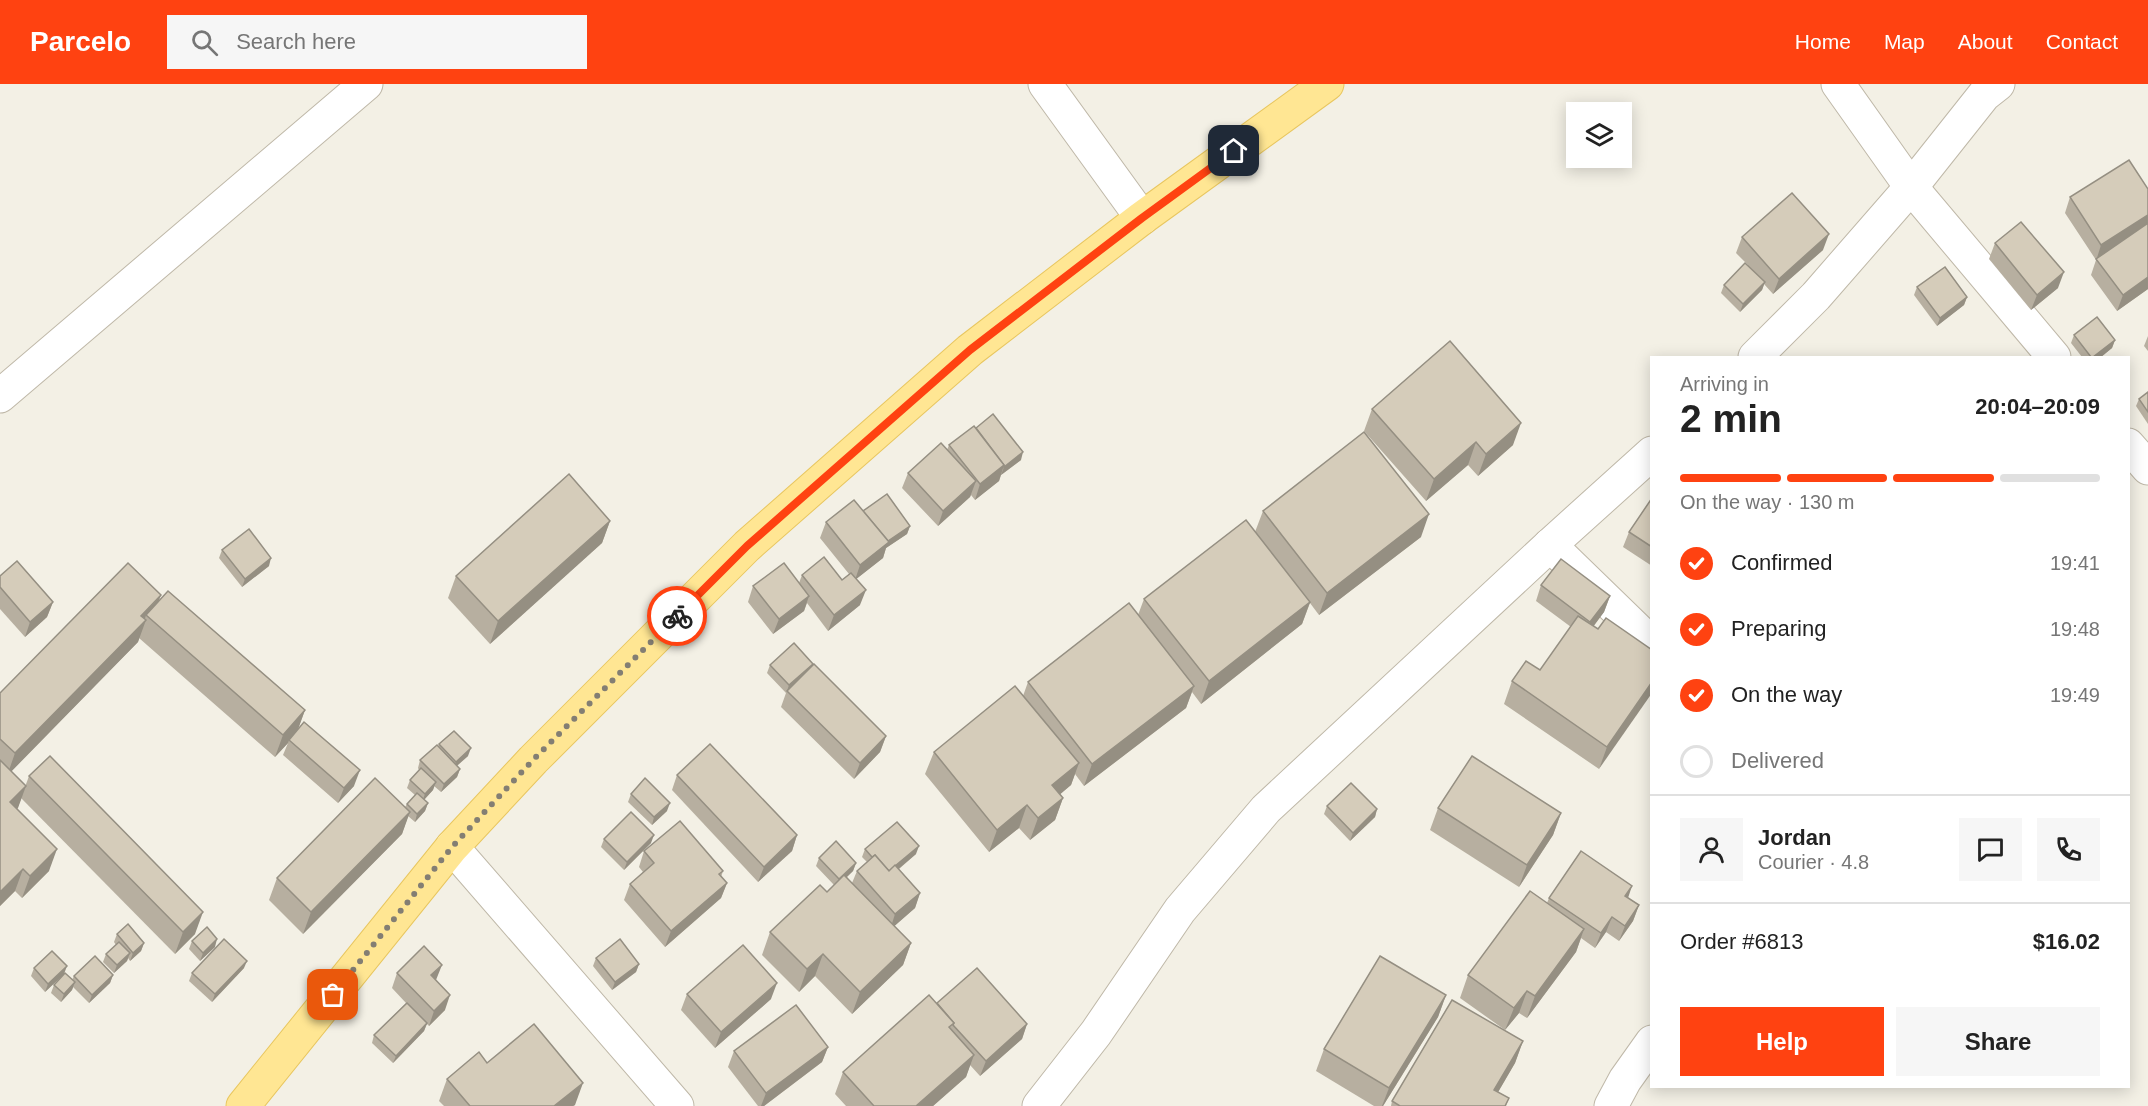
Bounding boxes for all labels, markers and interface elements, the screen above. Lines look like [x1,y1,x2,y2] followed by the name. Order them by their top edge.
[167,15,587,69] search box
[30,26,131,57] text: Parcelo
[188,26,221,59] icon: search
[236,29,356,54] text: Search here
[1795,30,1851,53] text: Home
[1884,30,1925,53] text: Map
[1958,30,2013,53] text: About
[2046,30,2118,53] text: Contact
[1566,102,1632,168] map controls
[1566,102,1632,168] button: layers
[1208,125,1259,176] pin
[1217,134,1250,167] icon: home
[1680,373,1769,395] text: Arriving in
[1975,394,2100,419] text: 20:04–20:09
[1680,397,1782,440] text: 2 min
[1680,491,1855,513] text: On the way · 130 m
[1680,547,1713,580] icon: check
[1731,550,1832,575] text: Confirmed
[2050,552,2100,574] text: 19:41
[647,586,707,646] courier
[661,600,694,633] icon: bike
[1680,613,1713,646] icon: check
[1731,616,1826,641] text: Preparing
[2050,618,2100,640] text: 19:48
[1680,679,1713,712] icon: check
[1731,682,1842,707] text: On the way
[2050,684,2100,706] text: 19:49
[1731,748,1824,773] text: Delivered
[1680,818,1743,881] button: person
[1959,818,2022,881] button: chat
[2037,818,2100,881] button: phone
[1758,825,1831,850] text: Jordan
[1758,851,1869,873] text: Courier · 4.8
[1680,929,1804,954] text: Order #6813
[2033,929,2100,954] text: $16.02
[307,969,358,1020] pin
[316,978,349,1011] icon: bag
[1680,1007,1884,1076] button: Help
[1896,1007,2100,1076] button: Share

